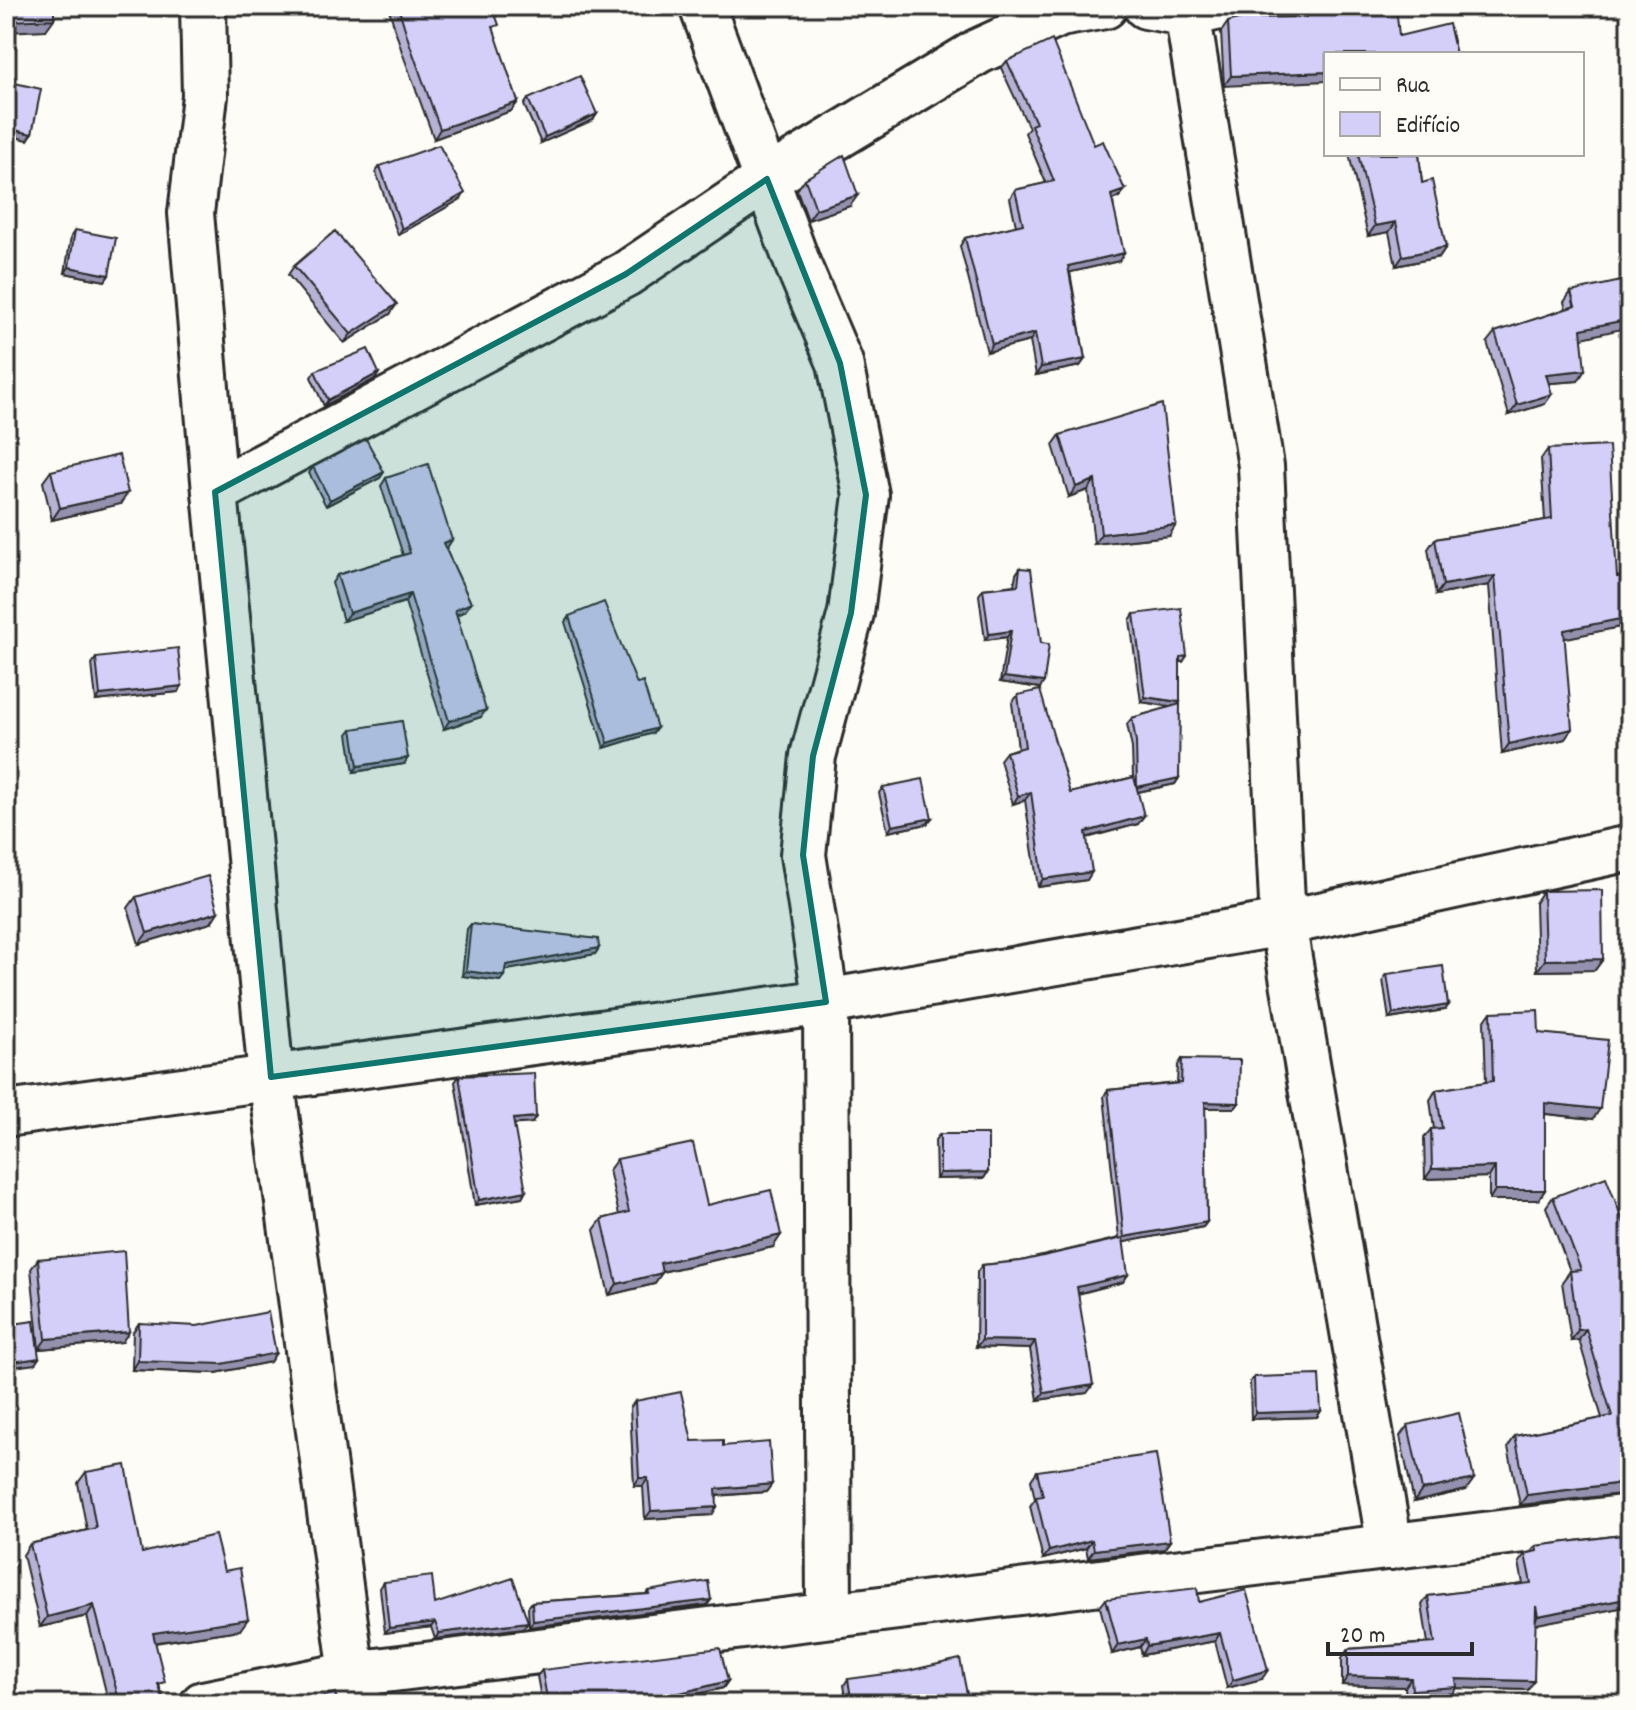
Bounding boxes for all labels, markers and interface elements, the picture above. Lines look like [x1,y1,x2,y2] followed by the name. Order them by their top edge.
[1324,52,1584,156] legend
[1396,70,1430,104] text: Rua
[1396,110,1460,144] text: Edifício
[1328,1606,1472,1656] scale bar
[1340,1620,1386,1654] text: 20 m

